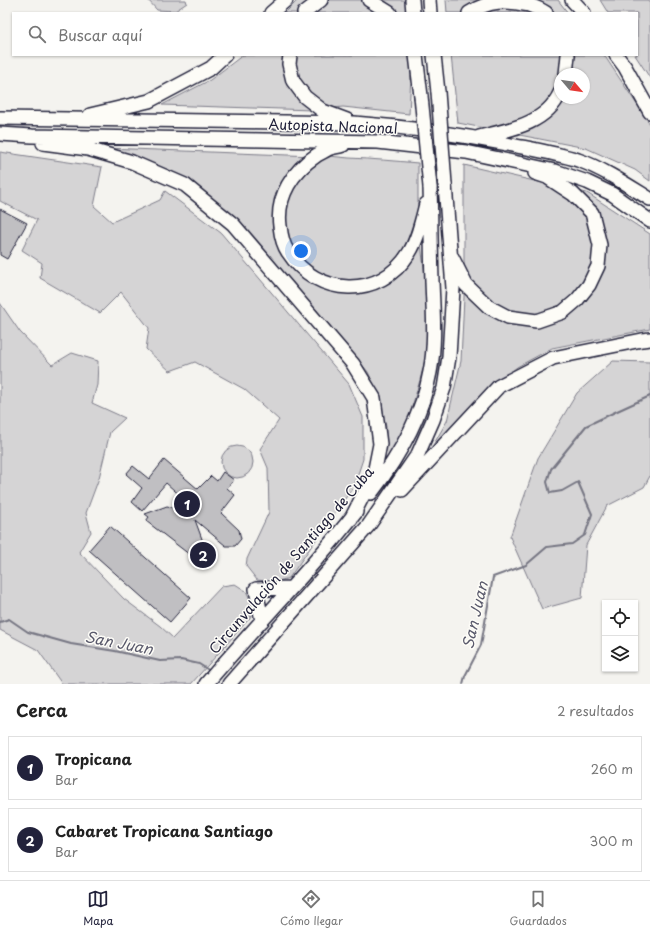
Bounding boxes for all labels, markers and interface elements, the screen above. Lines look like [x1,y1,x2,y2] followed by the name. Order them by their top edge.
[12,12,638,56] search box
[26,23,48,45] icon: search
[58,23,142,46] text: Buscar aquí
[554,68,590,104] north arrow
[268,113,398,139] street label: Autopista Nacional
[291,241,311,261] your location
[204,461,379,658] street label: Circunvalación de Santiago de Cuba
[174,489,200,519] pin: 1
[190,540,216,570] pin: 2
[455,578,493,651] water label: San Juan
[602,600,638,672] map controls
[602,600,638,636] button: locate
[83,624,155,660] water label: San Juan
[602,636,638,672] button: layers
[16,697,67,723] text: Cerca
[557,701,634,720] text: 2 resultados
[55,747,132,770] text: Tropicana
[27,759,33,778] text: 1
[591,759,633,778] text: 260 m
[55,770,78,789] text: Bar
[55,819,273,842] text: Cabaret Tropicana Santiago
[25,831,35,850] text: 2
[589,831,633,850] text: 300 m
[55,842,78,861] text: Bar
[83,888,114,929] tab: Mapa
[280,888,343,929] tab: Cómo llegar
[509,888,567,929] tab: Guardados

